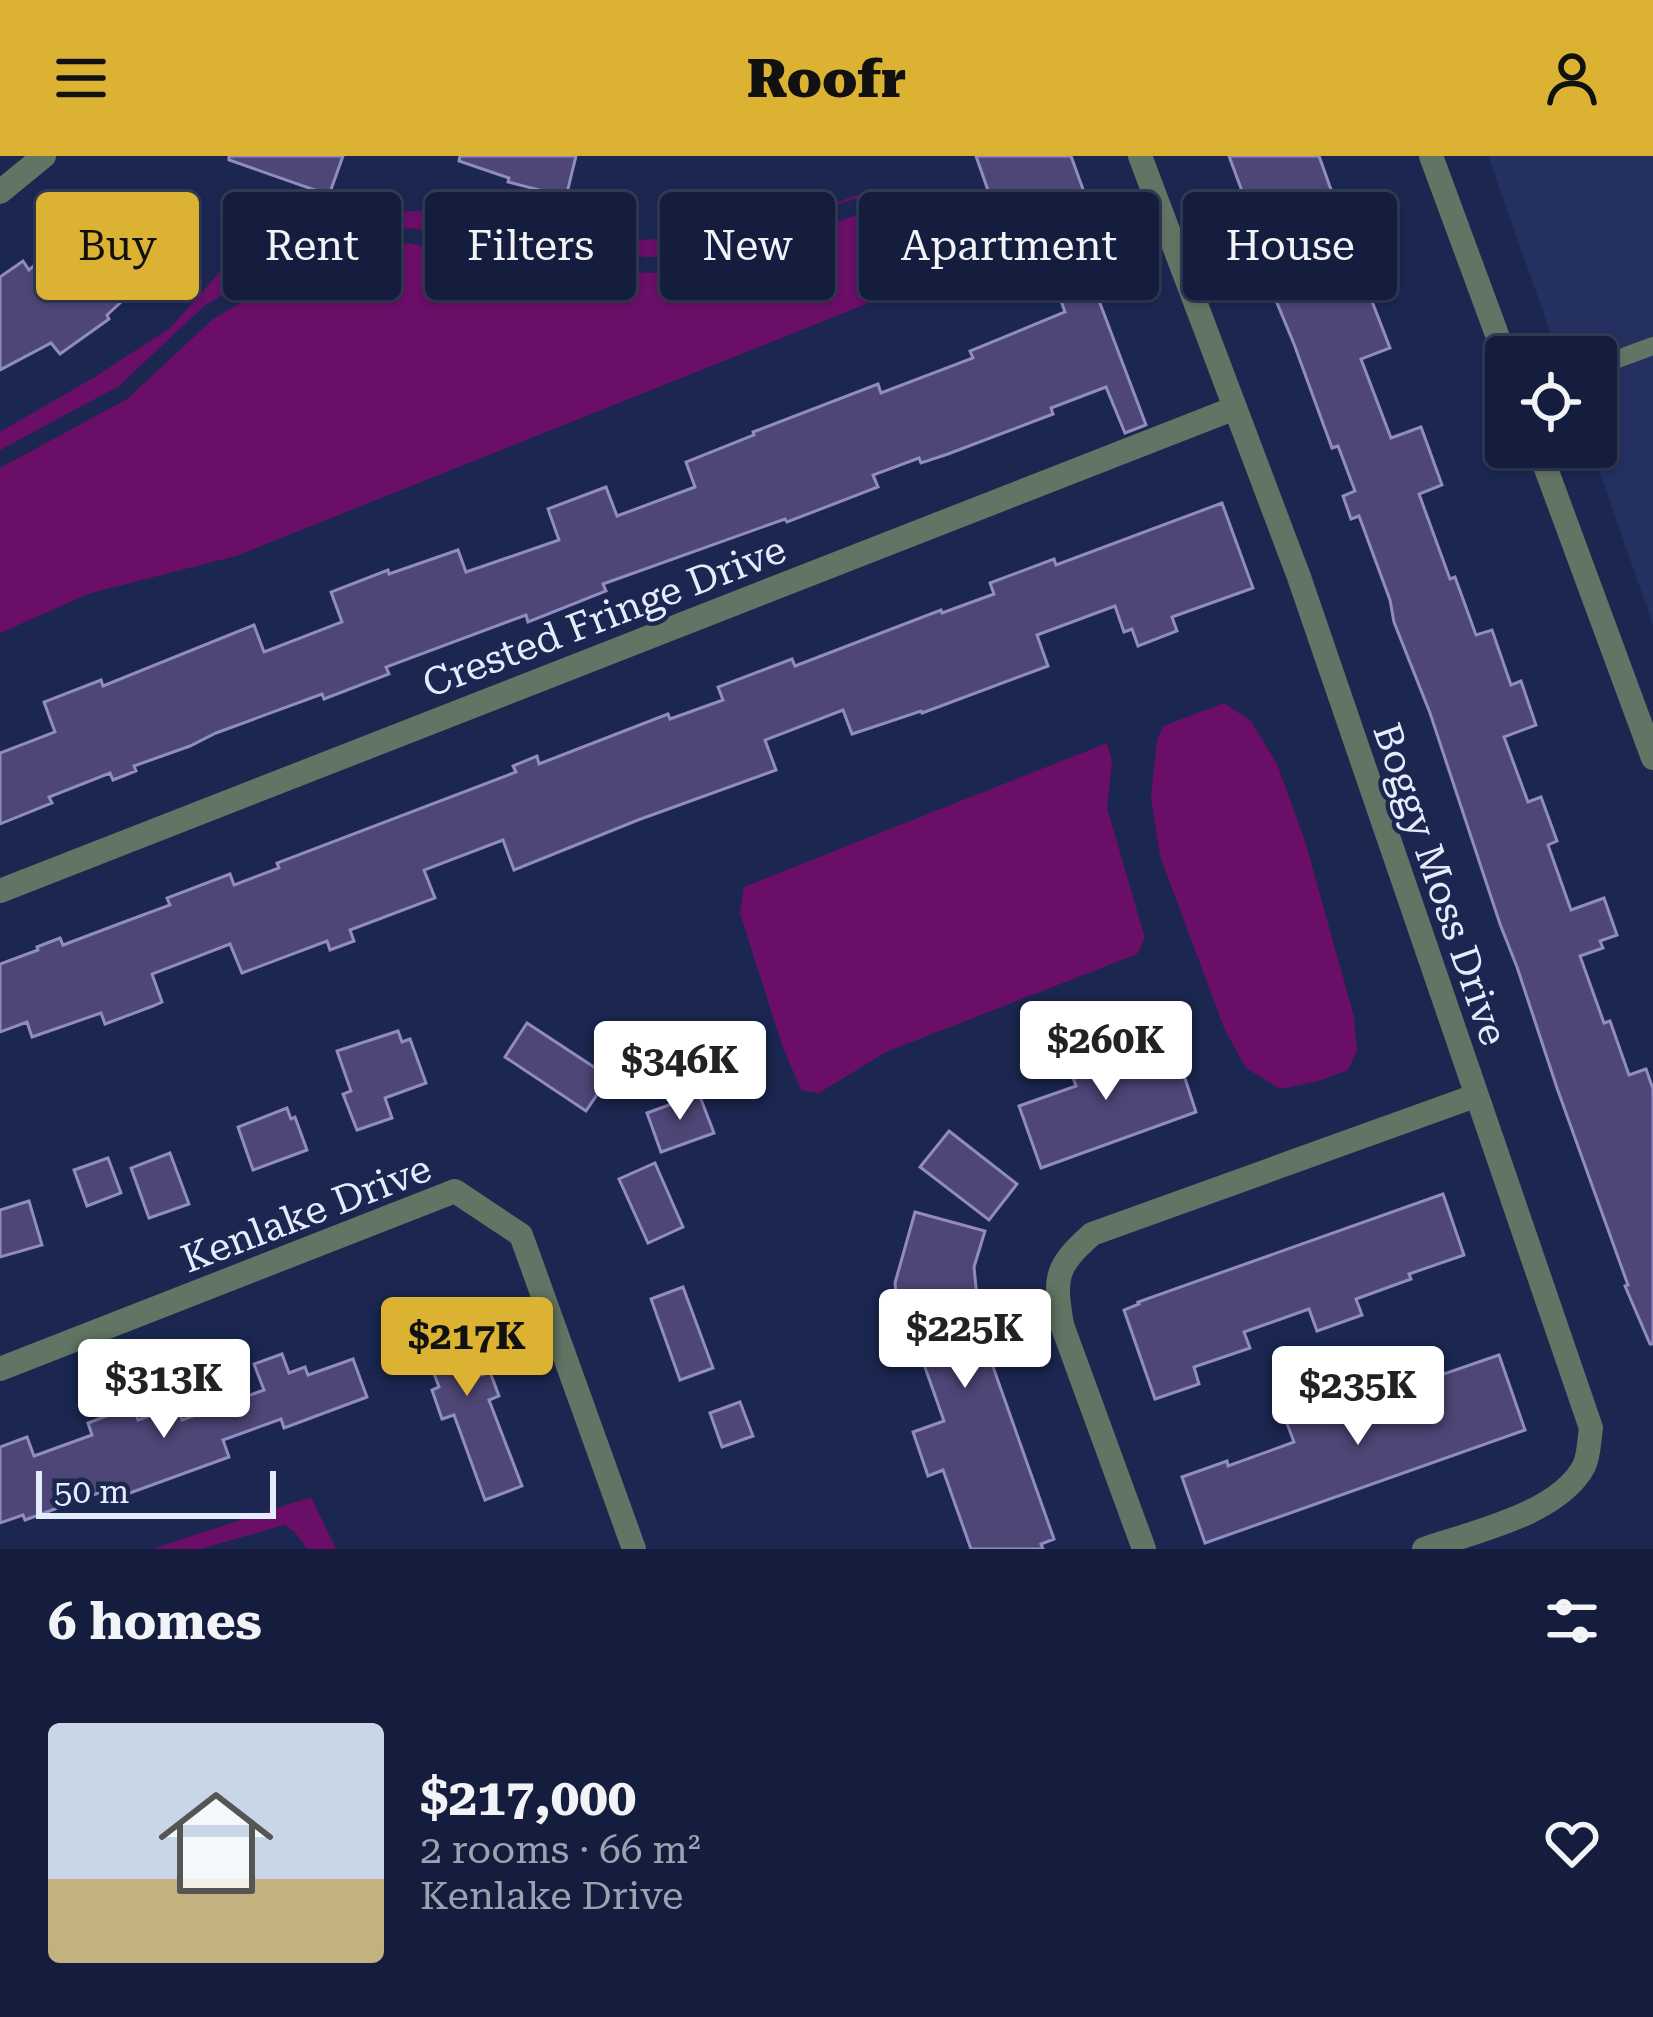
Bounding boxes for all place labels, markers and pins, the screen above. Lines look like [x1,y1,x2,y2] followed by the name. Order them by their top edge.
[1022,1001,1190,1103] pin: $260K
[596,1021,764,1123] pin: $346K
[881,1289,1049,1391] pin: $225K
[383,1297,551,1399] pin: $217K
[80,1339,248,1441] pin: $313K
[1274,1346,1442,1448] pin: $235K

